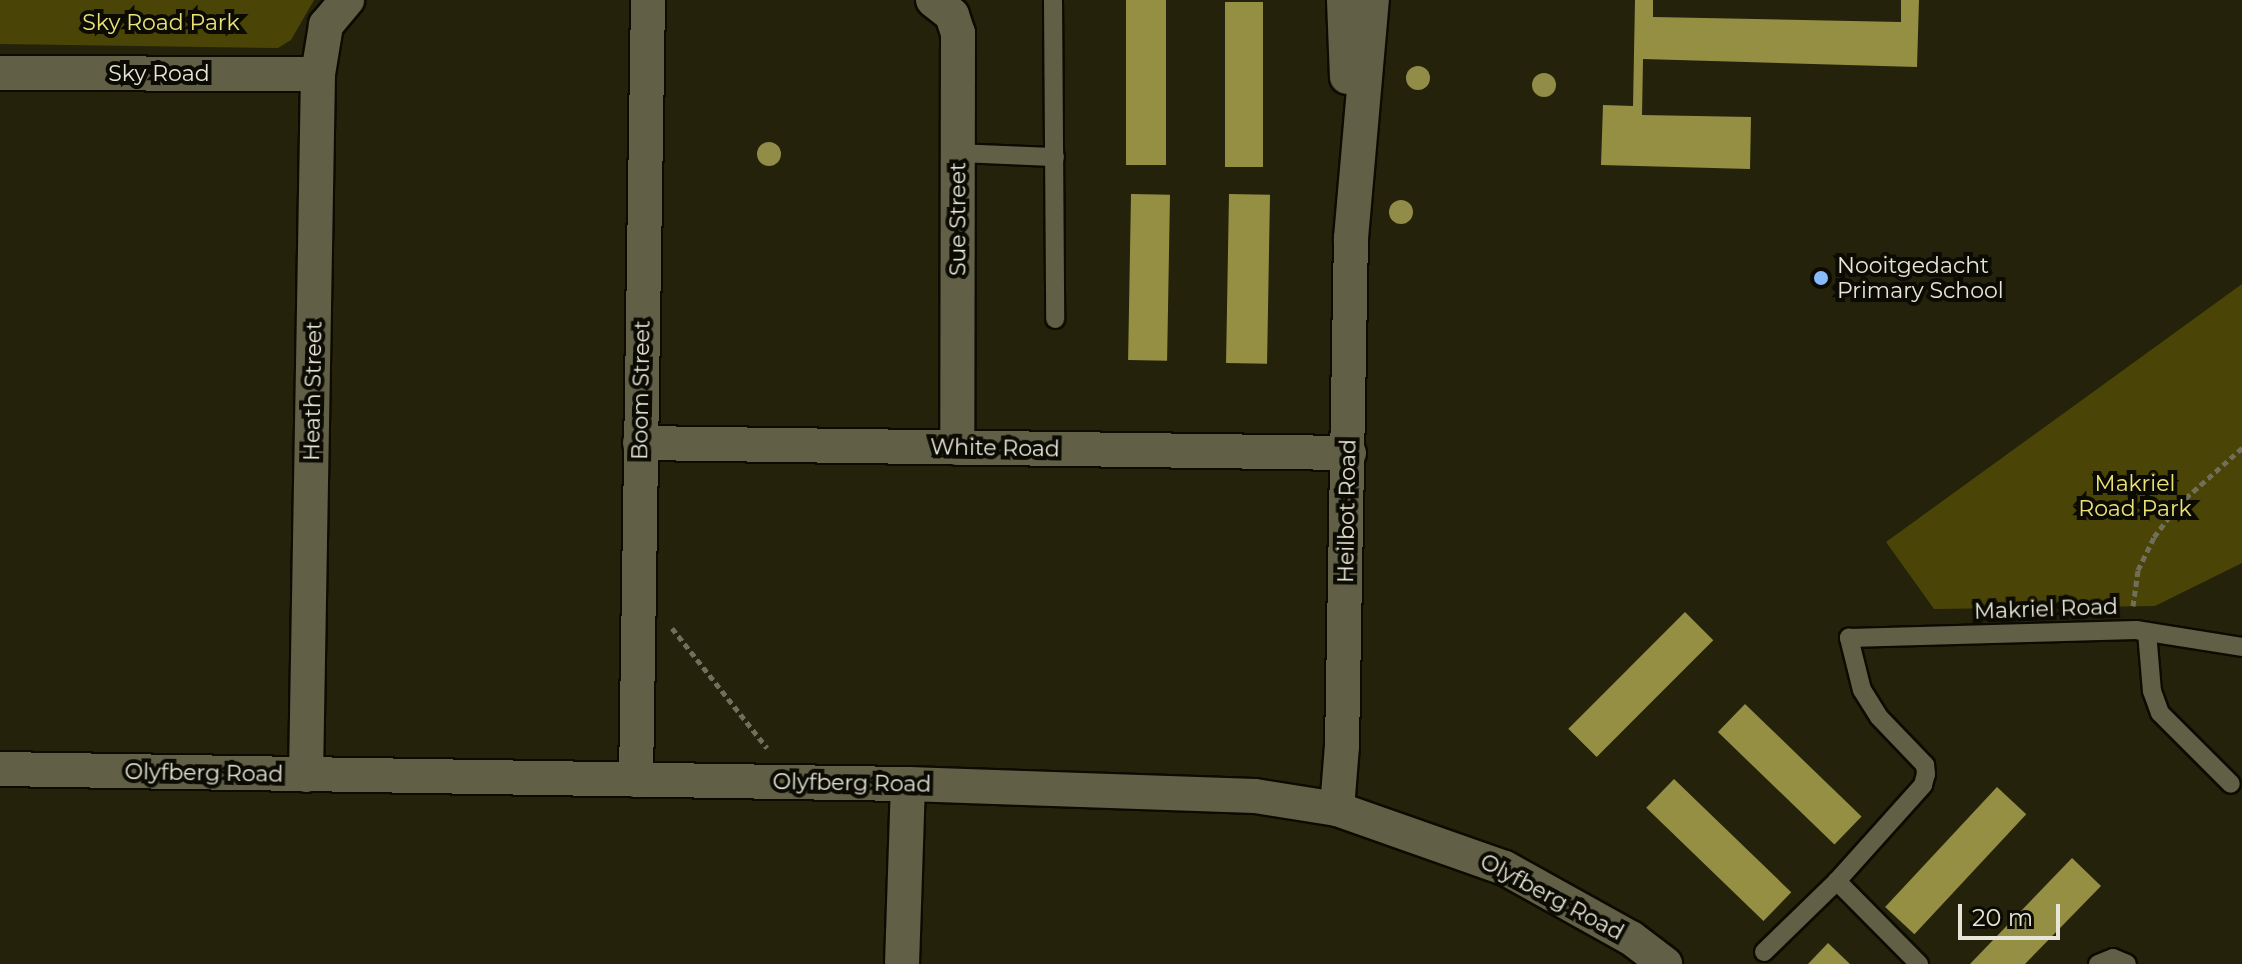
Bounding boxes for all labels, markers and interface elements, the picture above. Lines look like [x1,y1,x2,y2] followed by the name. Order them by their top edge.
[82,10,240,36] park label: Sky Road Park
[108,61,210,87] street label: Sky Road
[945,162,971,276] street label: Sue Street
[1837,252,2004,304] place label: Nooitgedacht Primary School
[1812,269,1830,287] marker: Nooitgedacht Primary School
[627,320,655,460] street label: Boom Street
[299,321,327,461] street label: Heath Street
[930,434,1060,462] street label: White Road
[1333,439,1361,583] street label: Heilbot Road
[2078,470,2192,522] park label: Makriel Road Park
[1974,593,2118,625] street label: Makriel Road
[124,758,284,788] street label: Olyfberg Road
[772,768,932,798] street label: Olyfberg Road
[1476,848,1628,946] street label: Olyfberg Road
[1962,888,2064,938] scale bar
[1972,903,2033,932] text: 20 m

